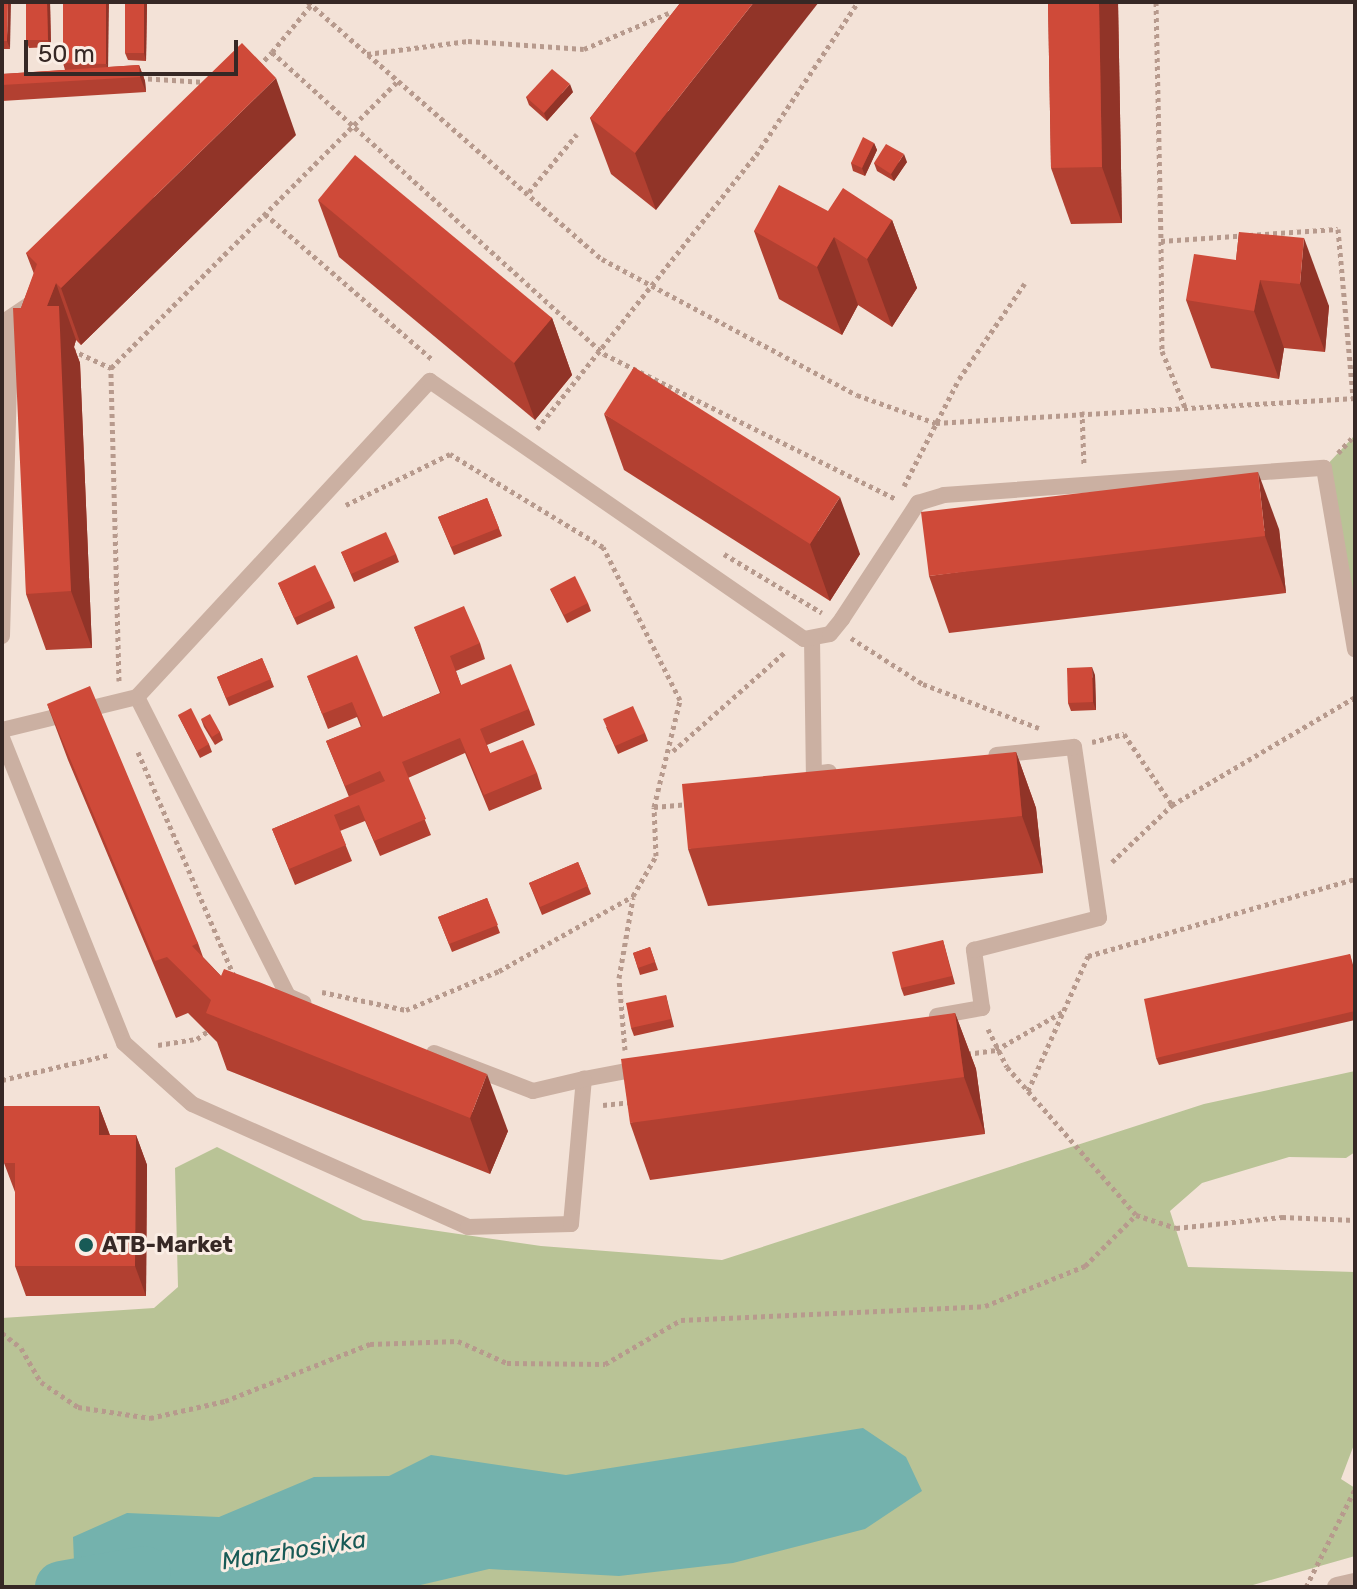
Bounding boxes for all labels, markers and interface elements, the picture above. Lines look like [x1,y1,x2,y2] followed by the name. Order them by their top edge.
[28,24,242,74] scale bar
[38,40,95,68] text: 50 m
[102,1232,233,1258] place label: ATB-Market
[77,1236,95,1254] marker: ATB-Market
[220,1525,368,1577] water label: Manzhosivka

